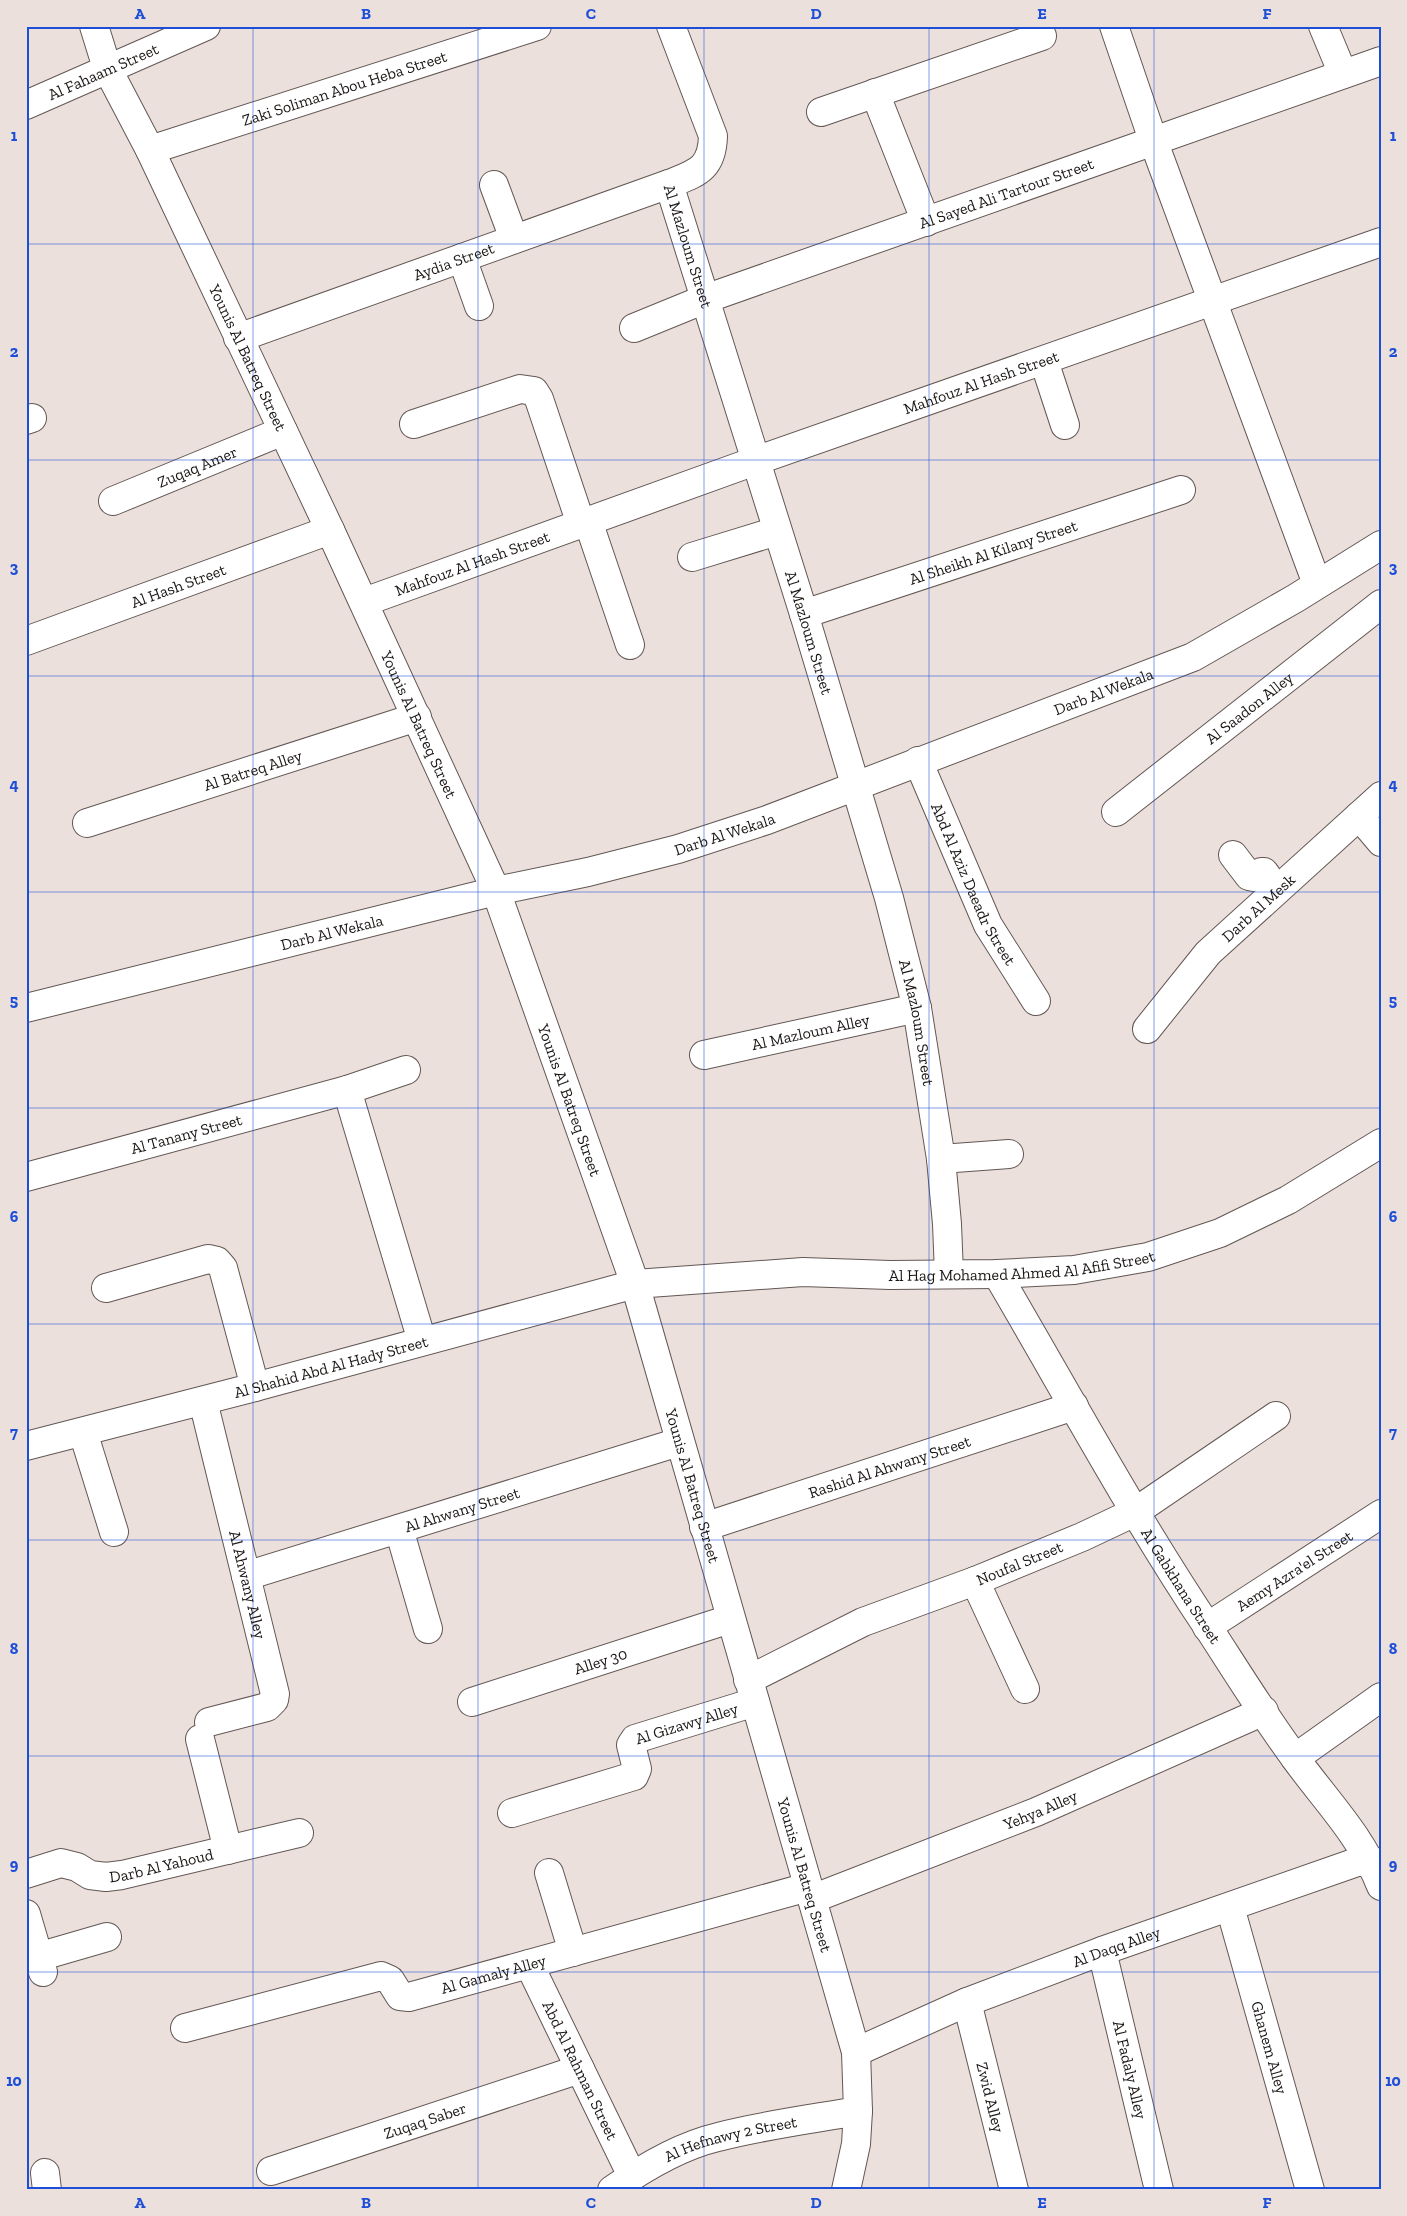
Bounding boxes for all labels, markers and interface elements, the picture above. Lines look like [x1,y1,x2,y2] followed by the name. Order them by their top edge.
[135,4,146,23] text: A
[361,4,371,23] text: B
[586,4,596,23] text: C
[810,4,822,23] text: D
[1037,4,1047,23] text: E
[1262,4,1272,23] text: F
[45,39,161,104] street label: Al Fahaam Street
[240,47,449,130] street label: Zaki Soliman Abou Heba Street
[11,126,18,145] text: 1
[1390,126,1397,145] text: 1
[917,154,1096,233] street label: Al Sayed Ali Tartour Street
[660,182,716,310] street label: Al Mazloum Street
[411,238,497,285] street label: Aydia Street
[205,280,291,434] street label: Younis Al Batreq Street
[10,342,19,361] text: 2
[1389,342,1398,361] text: 2
[901,347,1061,418] street label: Mahfouz Al Hash Street
[155,442,240,492] street label: Zuqaq Amer
[907,516,1080,589] street label: Al Sheikh Al Kilany Street
[392,527,552,600] street label: Mahfouz Al Hash Street
[10,558,19,577] text: 3
[1389,558,1398,577] text: 3
[128,560,228,612] street label: Al Hash Street
[781,568,837,697] street label: Al Mazloum Street
[376,647,461,801] street label: Younis Al Batreq Street
[1051,664,1156,719] street label: Darb Al Wekala
[1202,667,1297,748] street label: Al Saadon Alley
[201,745,305,795] street label: Al Batreq Alley
[9,775,19,794] text: 4
[1388,775,1398,794] text: 4
[927,800,1020,969] street label: Abd Al Aziz Daeadr Street
[672,809,778,860] street label: Darb Al Wekala
[1218,869,1299,946] street label: Darb Al Mesk
[279,910,385,954] street label: Darb Al Wekala
[895,957,938,1087] street label: Al Mazloum Street
[10,991,18,1010] text: 5
[1389,991,1397,1010] text: 5
[750,1010,872,1054] street label: Al Mazloum Alley
[533,1021,605,1179] street label: Younis Al Batreq Street
[129,1110,244,1158] street label: Al Tanany Street
[10,1207,19,1226] text: 6
[1389,1207,1398,1226] text: 6
[889,1246,1158,1285] street label: Al Hag Mohamed Ahmed Al Afifi Street
[232,1332,430,1402] street label: Al Shahid Abd Al Hady Street
[661,1405,724,1565] street label: Younis Al Batreq Street
[10,1423,18,1442] text: 7
[1389,1423,1397,1442] text: 7
[806,1432,973,1502] street label: Rashid Al Ahwany Street
[402,1483,522,1536] street label: Al Ahwany Street
[1137,1525,1225,1647] street label: Al Gabkhana Street
[1233,1526,1356,1615] street label: Aemy Azra'el Street
[225,1529,270,1642] street label: Al Ahwany Alley
[974,1537,1066,1589] street label: Noufal Street
[10,1639,19,1658] text: 8
[1389,1639,1398,1658] text: 8
[572,1644,630,1679] street label: Alley 30
[633,1699,741,1748] street label: Al Gizawy Alley
[1000,1786,1081,1834] street label: Yehya Alley
[773,1795,836,1954] street label: Younis Al Batreq Street
[108,1845,216,1887] street label: Darb Al Yahoud
[10,1855,19,1874] text: 9
[1389,1855,1398,1874] text: 9
[1070,1922,1164,1971] street label: Al Daqq Alley
[439,1951,549,1998] street label: Al Gamaly Alley
[538,1998,622,2143] street label: Abd Al Rahman Street
[1247,1999,1292,2097] street label: Ghanem Alley
[1109,2019,1151,2122] street label: Al Fadaly Alley
[972,2060,1008,2135] street label: Zwid Alley
[6,2071,22,2090] text: 10
[1385,2071,1401,2090] text: 10
[381,2098,469,2143] street label: Zuqaq Saber
[661,2112,798,2166] street label: Al Hefnawy 2 Street
[135,2193,146,2212] text: A
[361,2193,371,2212] text: B
[586,2193,596,2212] text: C
[810,2193,822,2212] text: D
[1037,2193,1047,2212] text: E
[1262,2193,1272,2212] text: F

